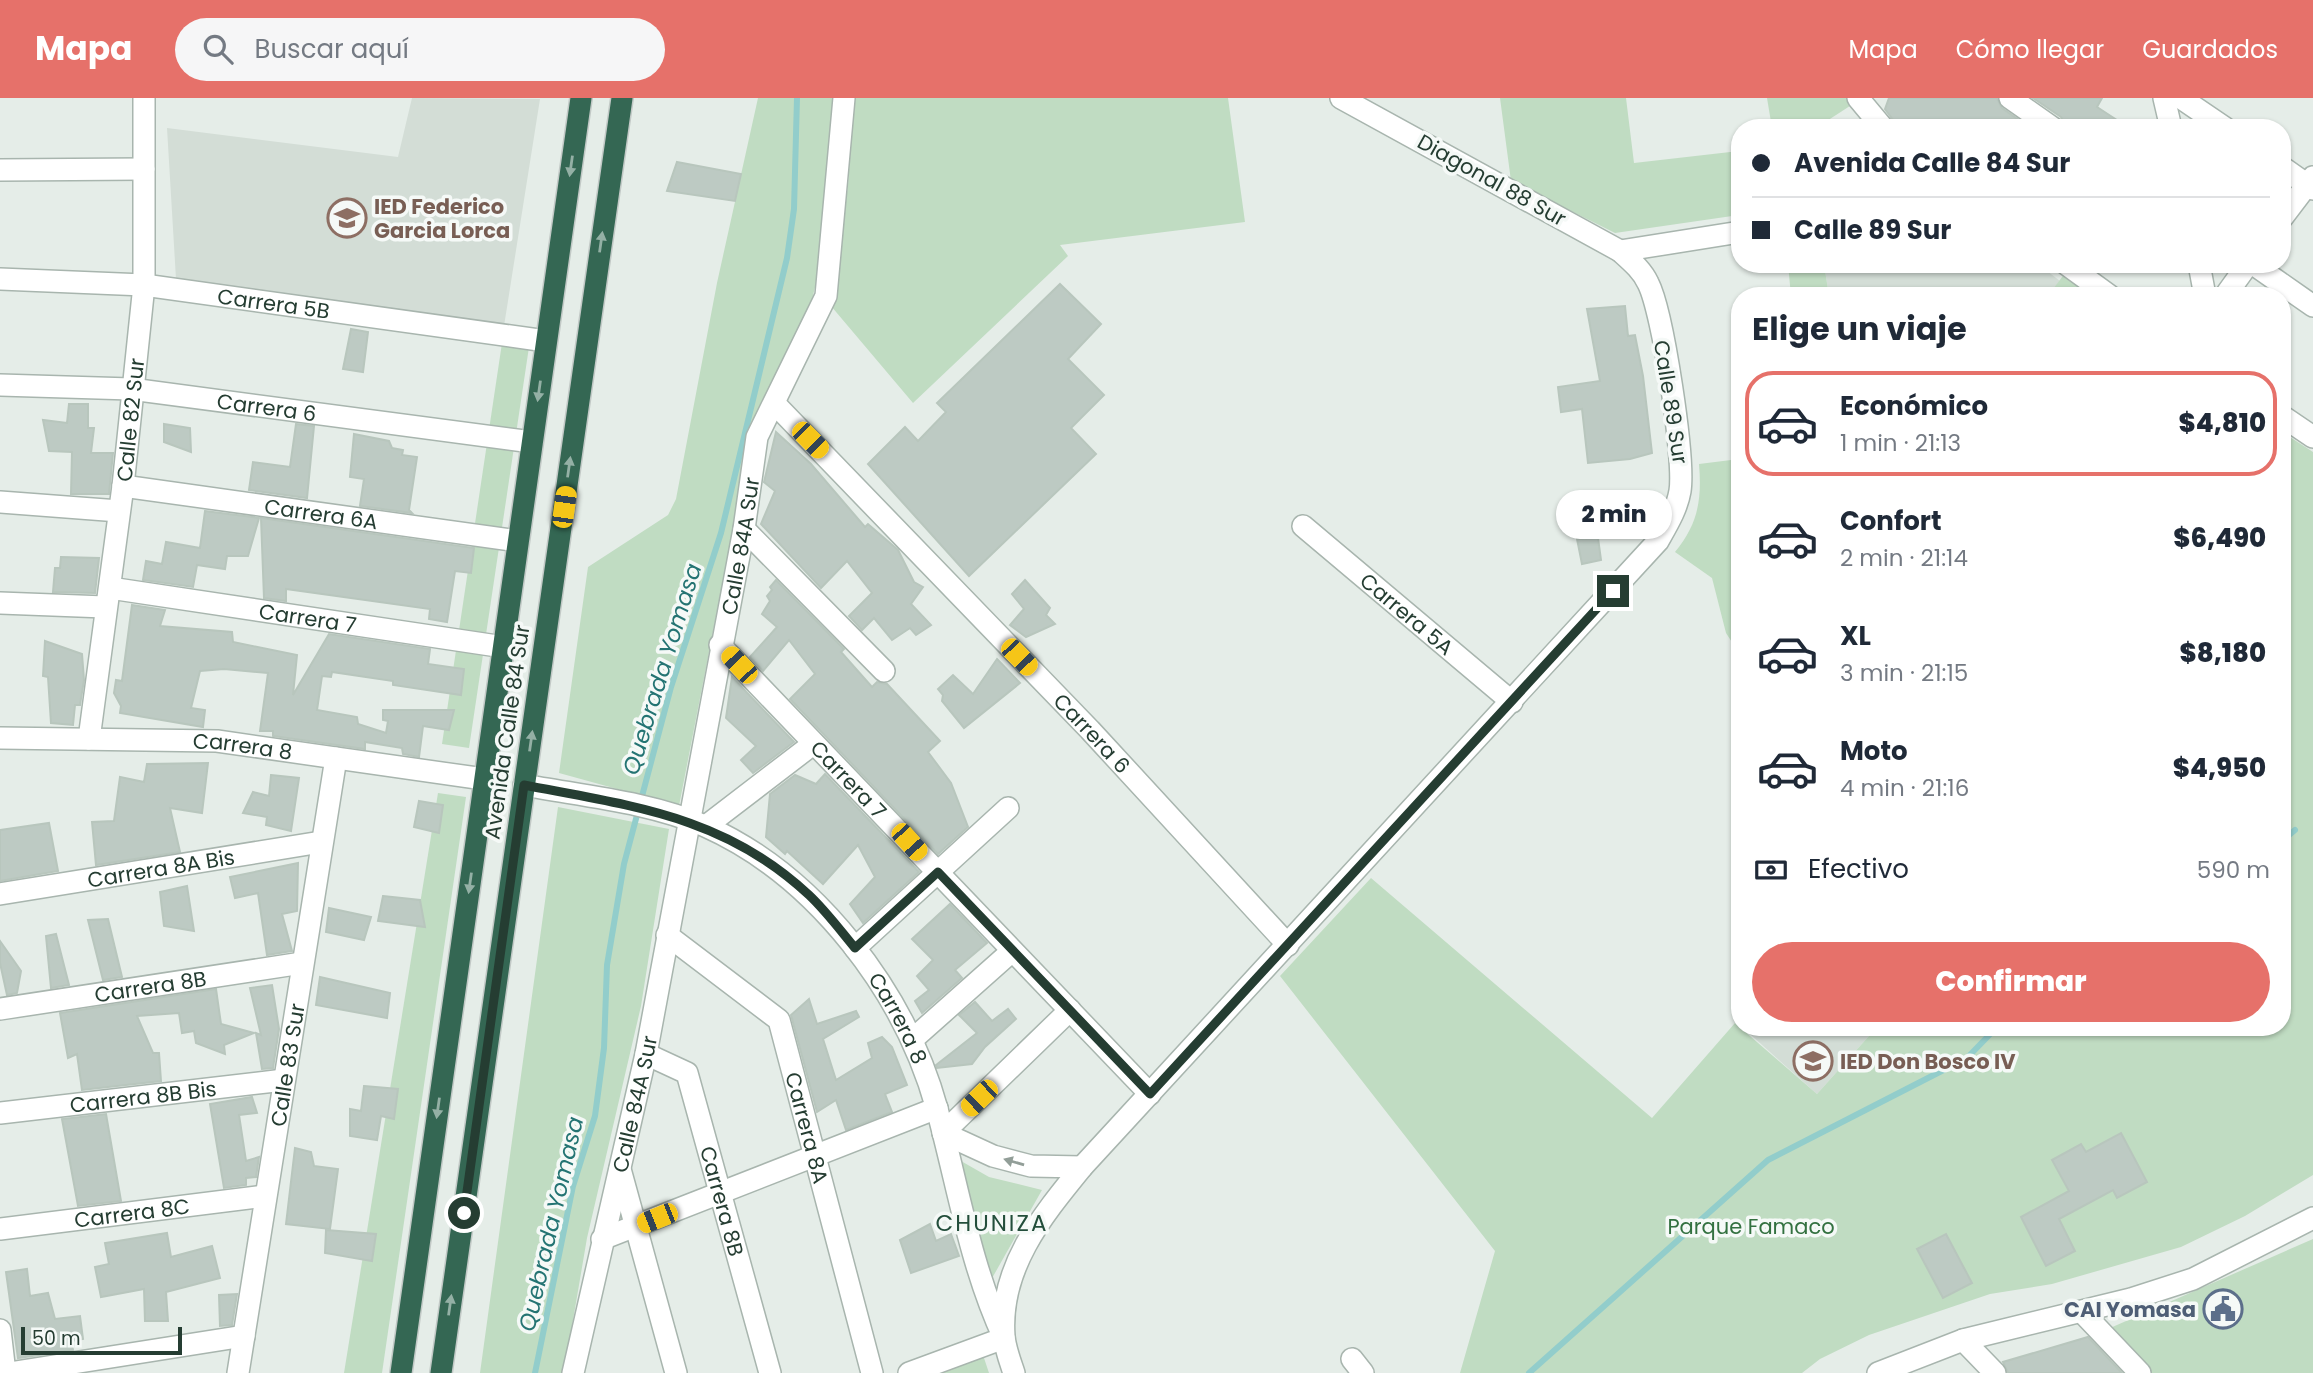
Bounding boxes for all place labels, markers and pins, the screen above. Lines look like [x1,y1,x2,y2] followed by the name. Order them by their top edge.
[374,192,510,245] place label: IED Federico Garcia Lorca
[326,197,368,239] school or university icon: IED Federico Garcia Lorca
[1792,1040,1834,1082] school or university icon: IED Don Bosco IV
[1840,1047,2016,1076] place label: IED Don Bosco IV
[2202,1288,2244,1330] public building icon: CAI Yomasa
[2064,1295,2196,1324] place label: CAI Yomasa

